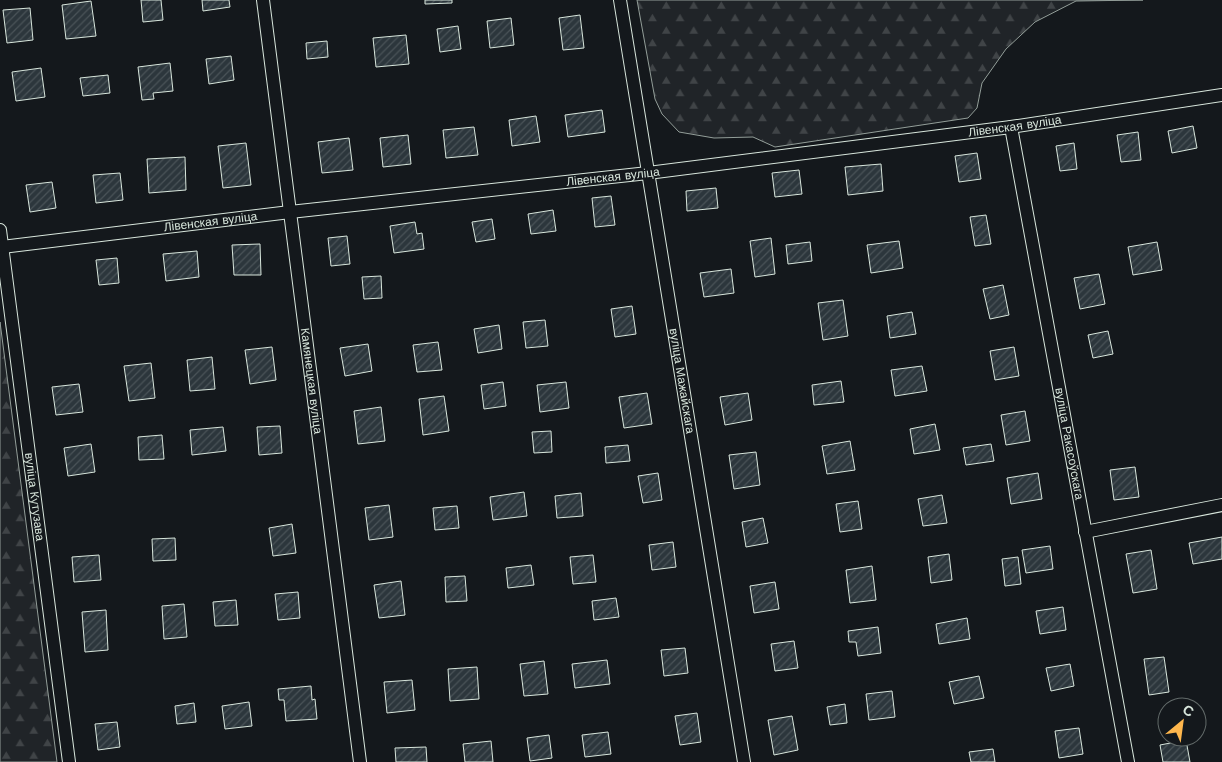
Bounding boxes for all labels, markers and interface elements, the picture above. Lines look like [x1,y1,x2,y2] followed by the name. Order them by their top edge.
[967,112,1063,139] street label: Лівенская вуліца
[565,165,661,189] street label: Лівенская вуліца
[163,209,258,234] street label: Лівенская вуліца
[298,327,325,435] street label: Камянецкая вуліца
[667,327,698,435] street label: вуліца Мажайскага
[1052,387,1087,501] street label: вуліца Ракасоўскага
[22,452,47,542] street label: вуліца Кутузава
[1157,697,1207,747] north arrow
[1180,701,1197,720] text: С

